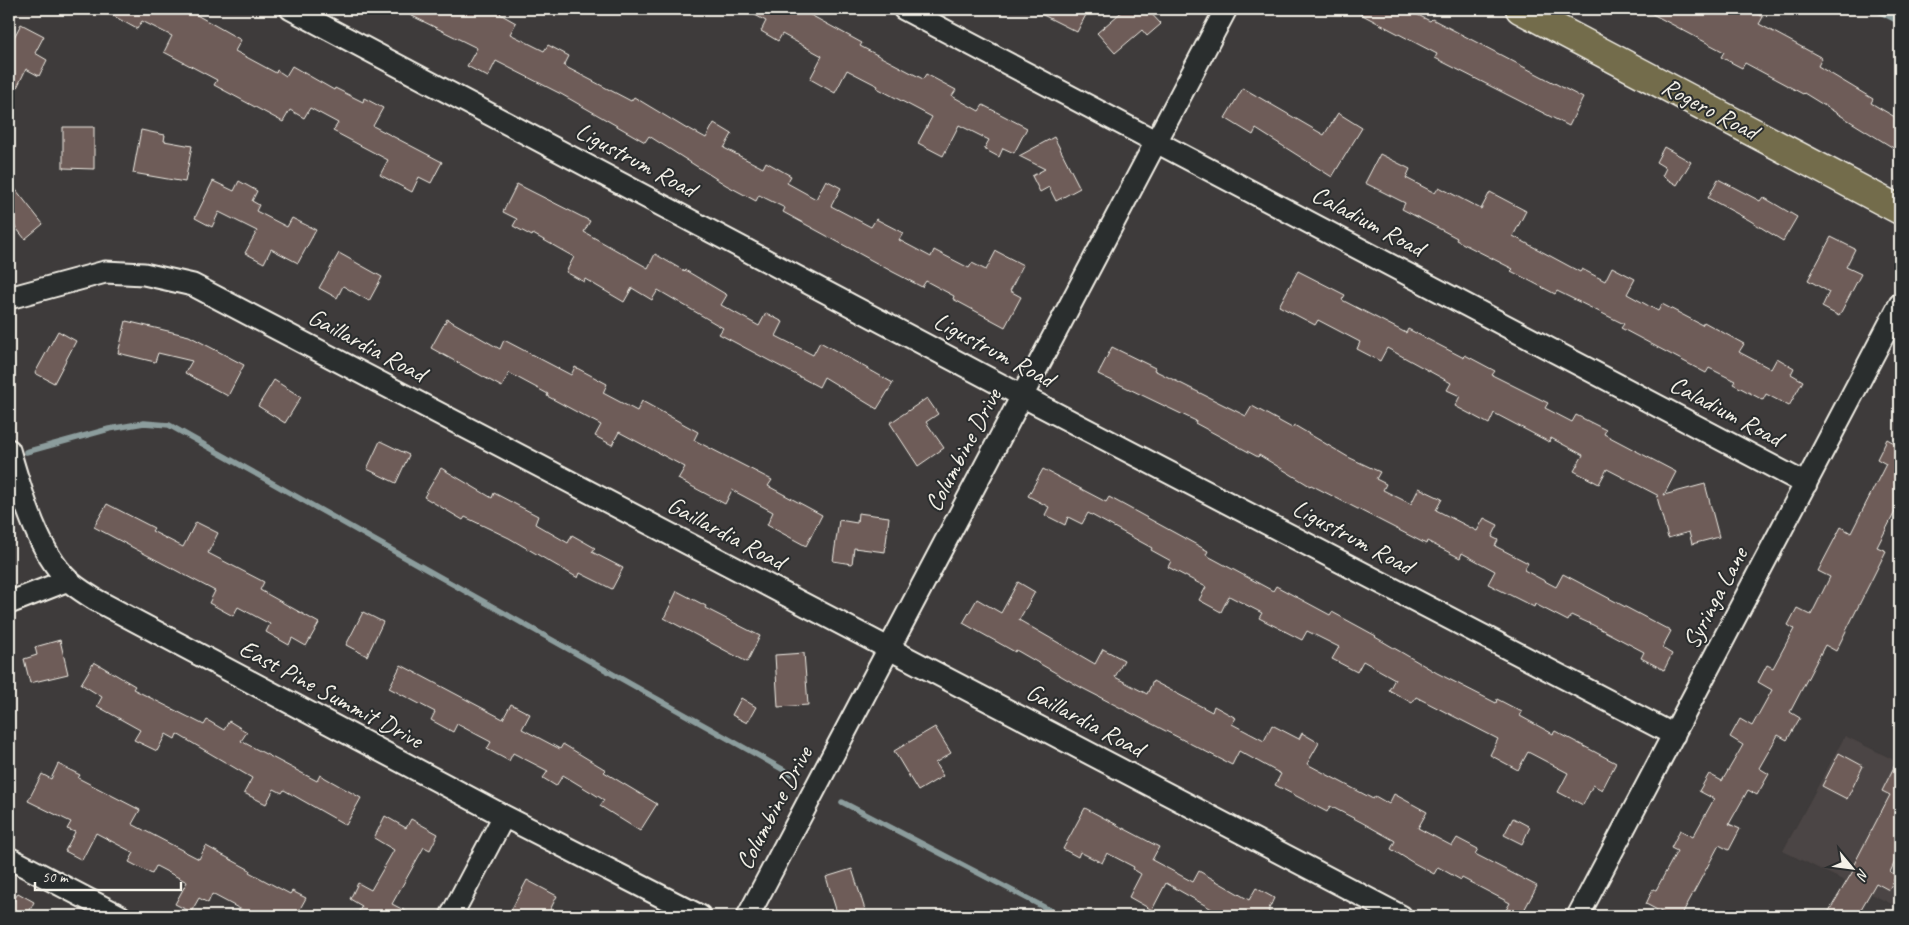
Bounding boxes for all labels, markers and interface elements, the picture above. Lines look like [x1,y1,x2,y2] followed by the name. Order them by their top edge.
[1656,70,1767,149] street label: Rogero Road
[570,115,705,207] street label: Ligustrum Road
[1306,178,1433,266] street label: Caladium Road
[303,301,435,391] street label: Gaillardia Road
[928,305,1063,397] street label: Ligustrum Road
[1664,368,1791,456] street label: Caladium Road
[917,381,1010,517] street label: Columbine Drive
[662,489,794,579] street label: Gaillardia Road
[1287,492,1422,584] street label: Ligustrum Road
[1675,540,1756,654] street label: Syringa Lane
[234,632,430,757] street label: East Pine Summit Drive
[1021,676,1153,766] street label: Gaillardia Road
[728,739,821,875] street label: Columbine Drive
[1826,842,1876,892] north arrow
[35,860,181,892] scale bar
[1852,866,1872,884] text: N
[42,868,69,887] text: 50 m

